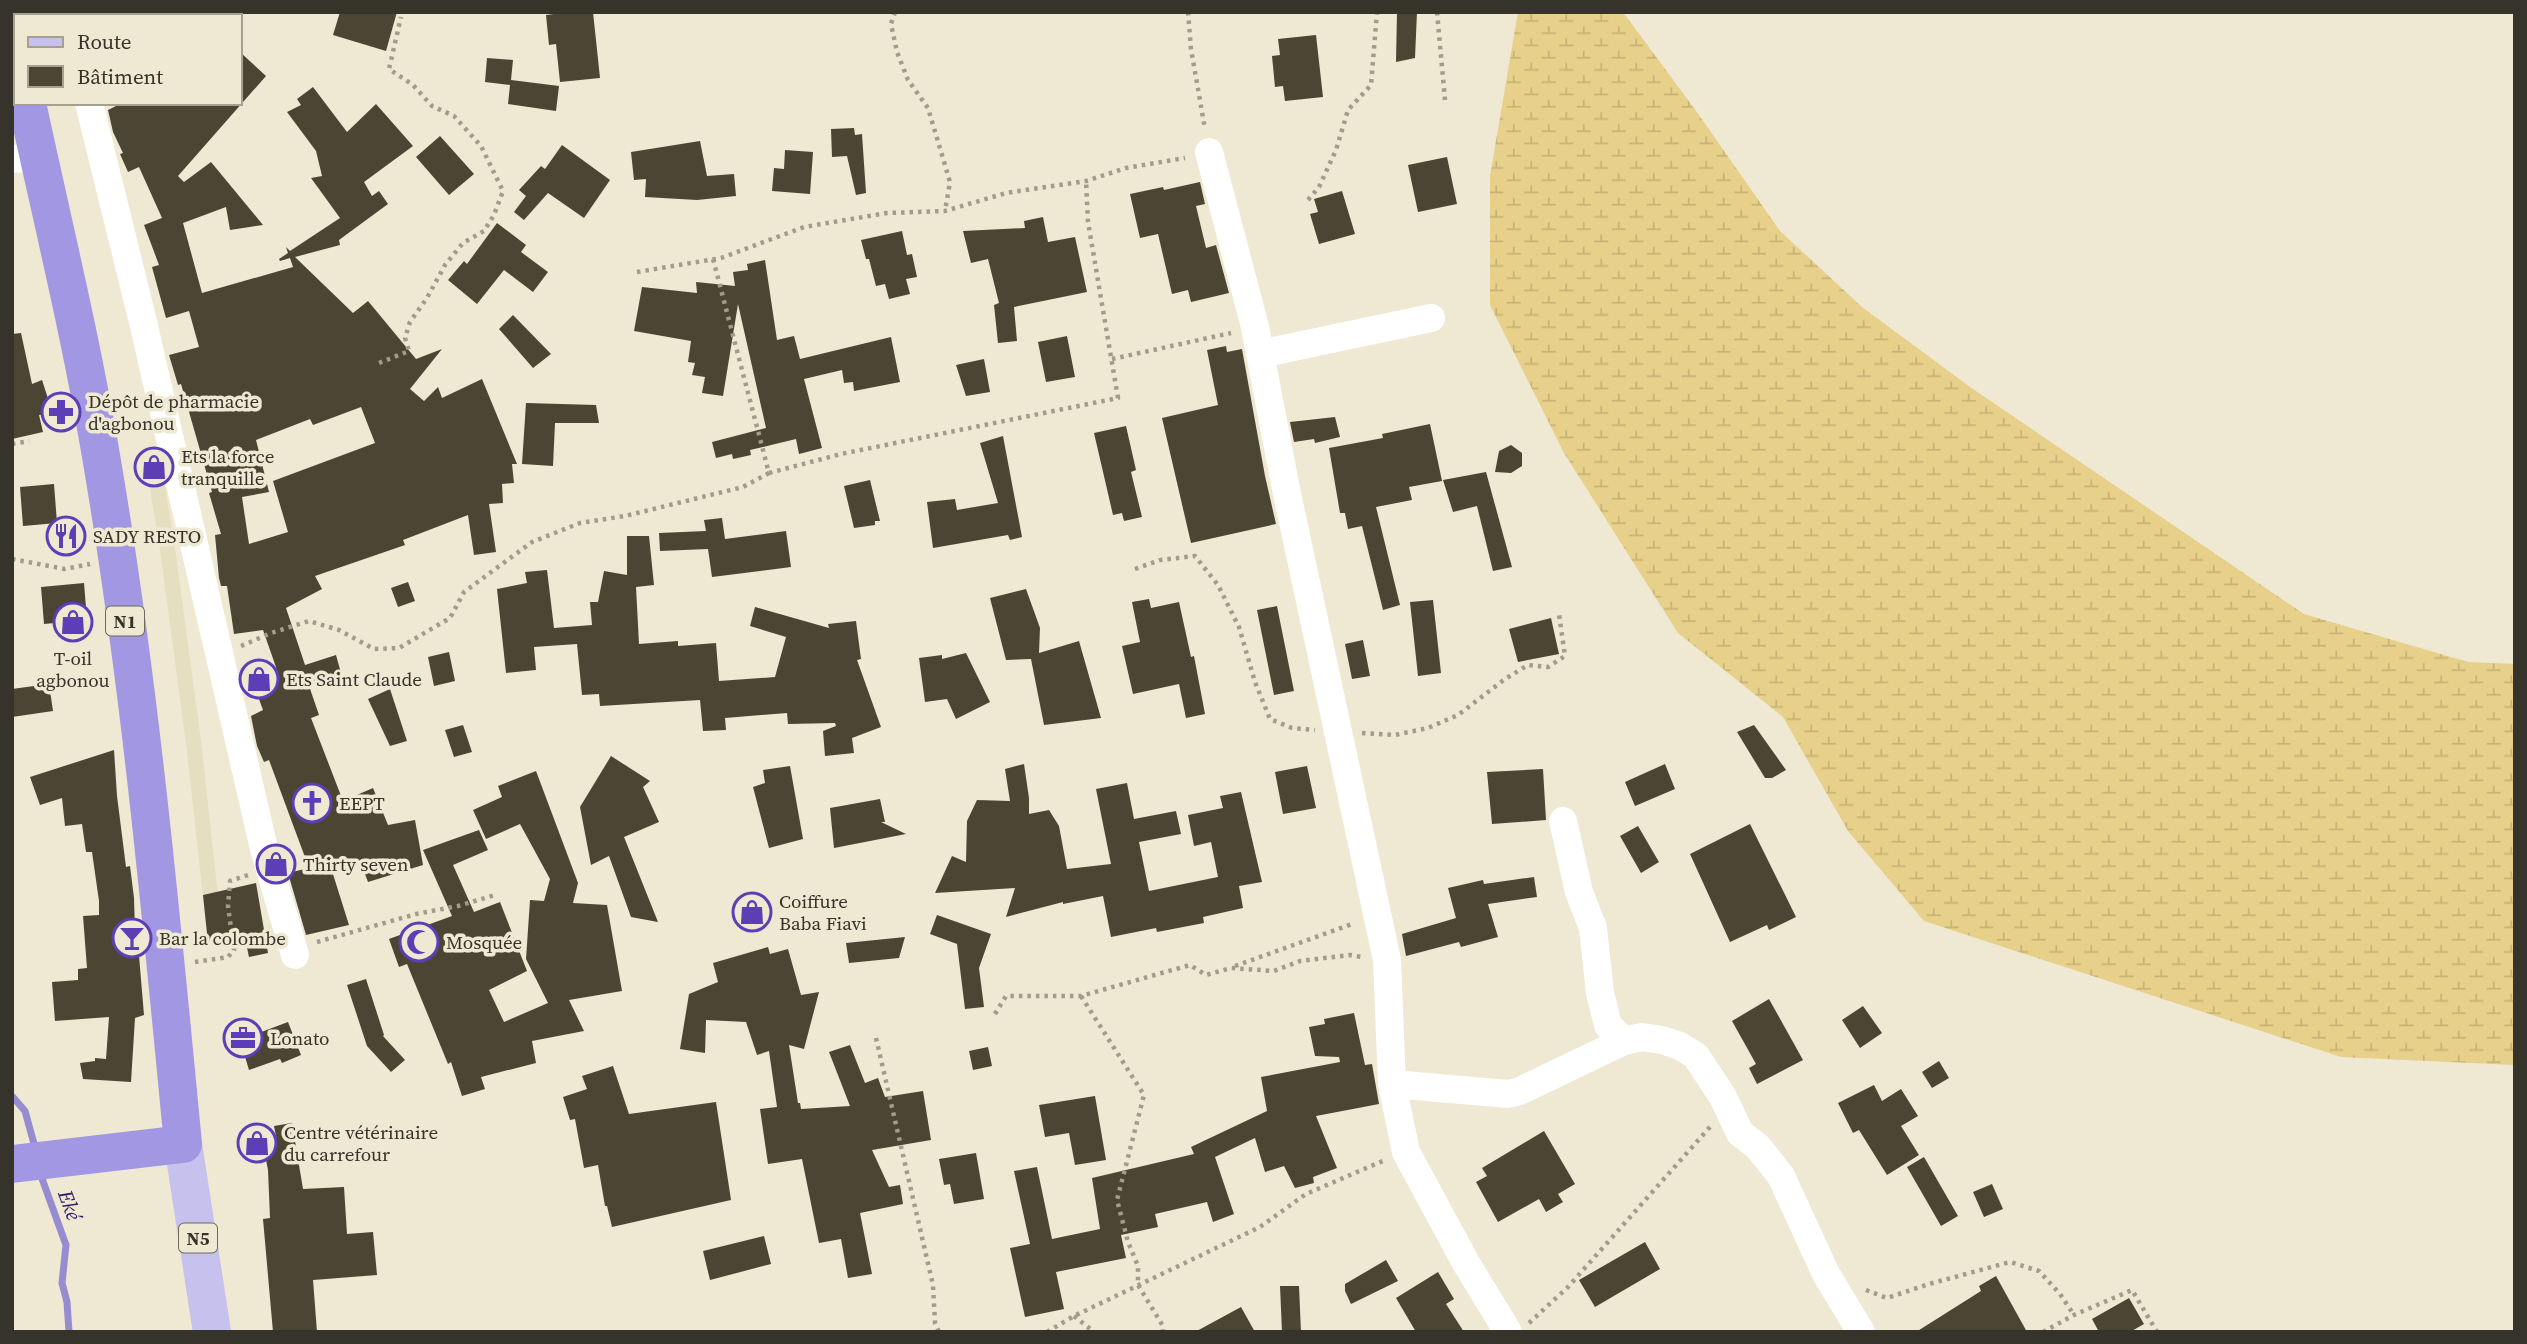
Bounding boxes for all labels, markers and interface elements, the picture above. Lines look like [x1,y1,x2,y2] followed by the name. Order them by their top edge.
[14,14,242,105] legend
[77,27,132,56] text: Route
[77,62,163,91] text: Bâtiment
[88,388,259,436] place label: Dépôt de pharmacie d'agbonou
[40,391,82,433] pharmacy icon: Dépôt de pharmacie d'agbonou
[181,443,275,491] place label: Ets la force tranquille
[133,446,175,488] shop icon: Ets la force tranquille
[45,515,87,557] restaurant icon: SADY RESTO
[93,523,201,549] place label: SADY RESTO
[52,601,94,643] shop icon: T-oil agbonou
[106,606,144,636] road number: N1
[36,645,110,693] place label: T-oil agbonou
[238,658,280,700] shop icon: Ets Saint Claude
[286,666,422,692] place label: Ets Saint Claude
[291,782,333,824] church icon: EEPT
[339,790,385,816] place label: EEPT
[255,843,297,885] shop icon: Thirty seven
[303,851,408,877] place label: Thirty seven
[779,888,867,936] place label: Coiffure Baba Fiavi
[731,891,773,933] shop icon: Coiffure Baba Fiavi
[111,917,153,959] bar icon: Bar la colombe
[398,921,440,963] mosque icon: Mosquée
[159,925,286,951] place label: Bar la colombe
[446,929,522,955] place label: Mosquée
[222,1017,264,1059] office icon: Lonato
[270,1025,330,1051] place label: Lonato
[284,1119,438,1167] place label: Centre vétérinaire du carrefour
[236,1122,278,1164] shop icon: Centre vétérinaire du carrefour
[51,1185,89,1226] water label: Eké
[179,1224,217,1252] road number: N5

